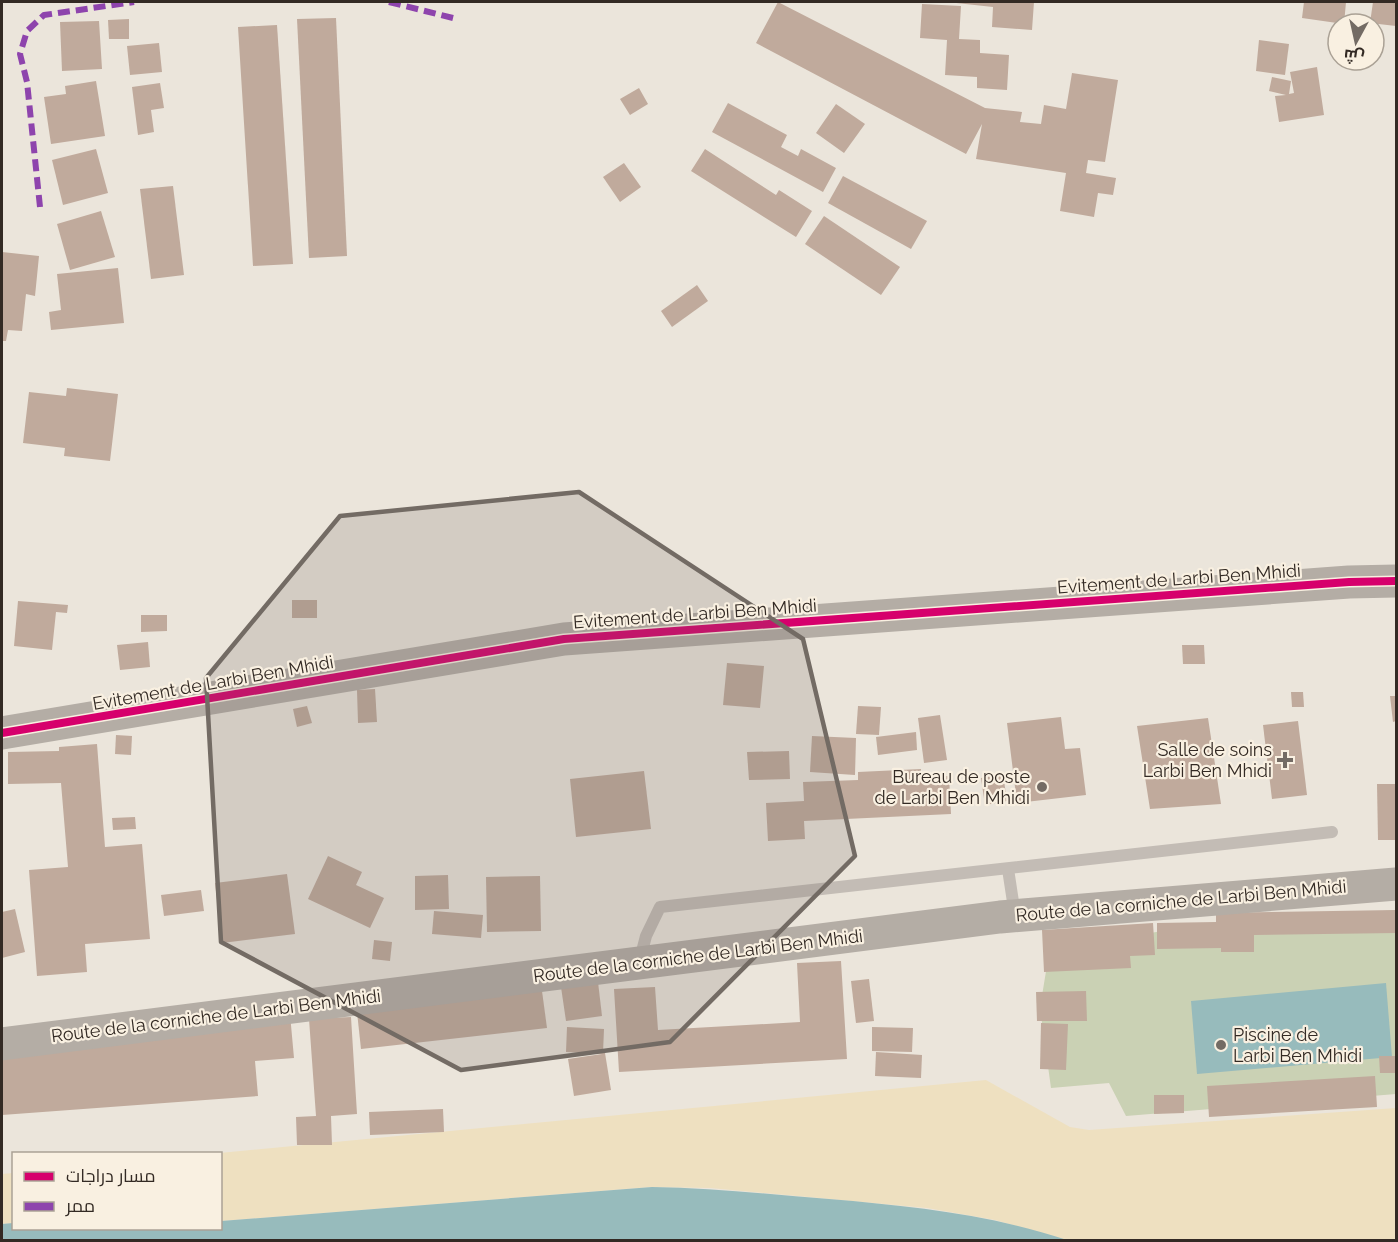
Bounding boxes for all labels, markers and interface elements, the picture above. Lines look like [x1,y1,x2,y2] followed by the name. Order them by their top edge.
[1326,12,1386,72] north arrow
[1342,46,1365,67] text: ش
[1056,560,1302,597] street label: Evitement de Larbi Ben Mhidi
[572,595,818,632] street label: Evitement de Larbi Ben Mhidi
[91,651,335,714] street label: Evitement de Larbi Ben Mhidi
[1143,739,1272,781] place label: Salle de soins Larbi Ben Mhidi
[1276,751,1294,769] marker: Salle de soins Larbi Ben Mhidi
[874,766,1030,808] place label: Bureau de poste de Larbi Ben Mhidi
[1035,780,1049,794] marker: Bureau de poste de Larbi Ben Mhidi
[1015,876,1347,925] street label: Route de la corniche de Larbi Ben Mhidi
[532,925,864,986] street label: Route de la corniche de Larbi Ben Mhidi
[50,985,382,1046] street label: Route de la corniche de Larbi Ben Mhidi
[1233,1024,1362,1066] place label: Piscine de Larbi Ben Mhidi
[1214,1038,1228,1052] marker: Piscine de Larbi Ben Mhidi
[12,1152,222,1230] legend
[66,1165,155,1187] text: مسار دراجات
[65,1195,95,1217] text: ممر

